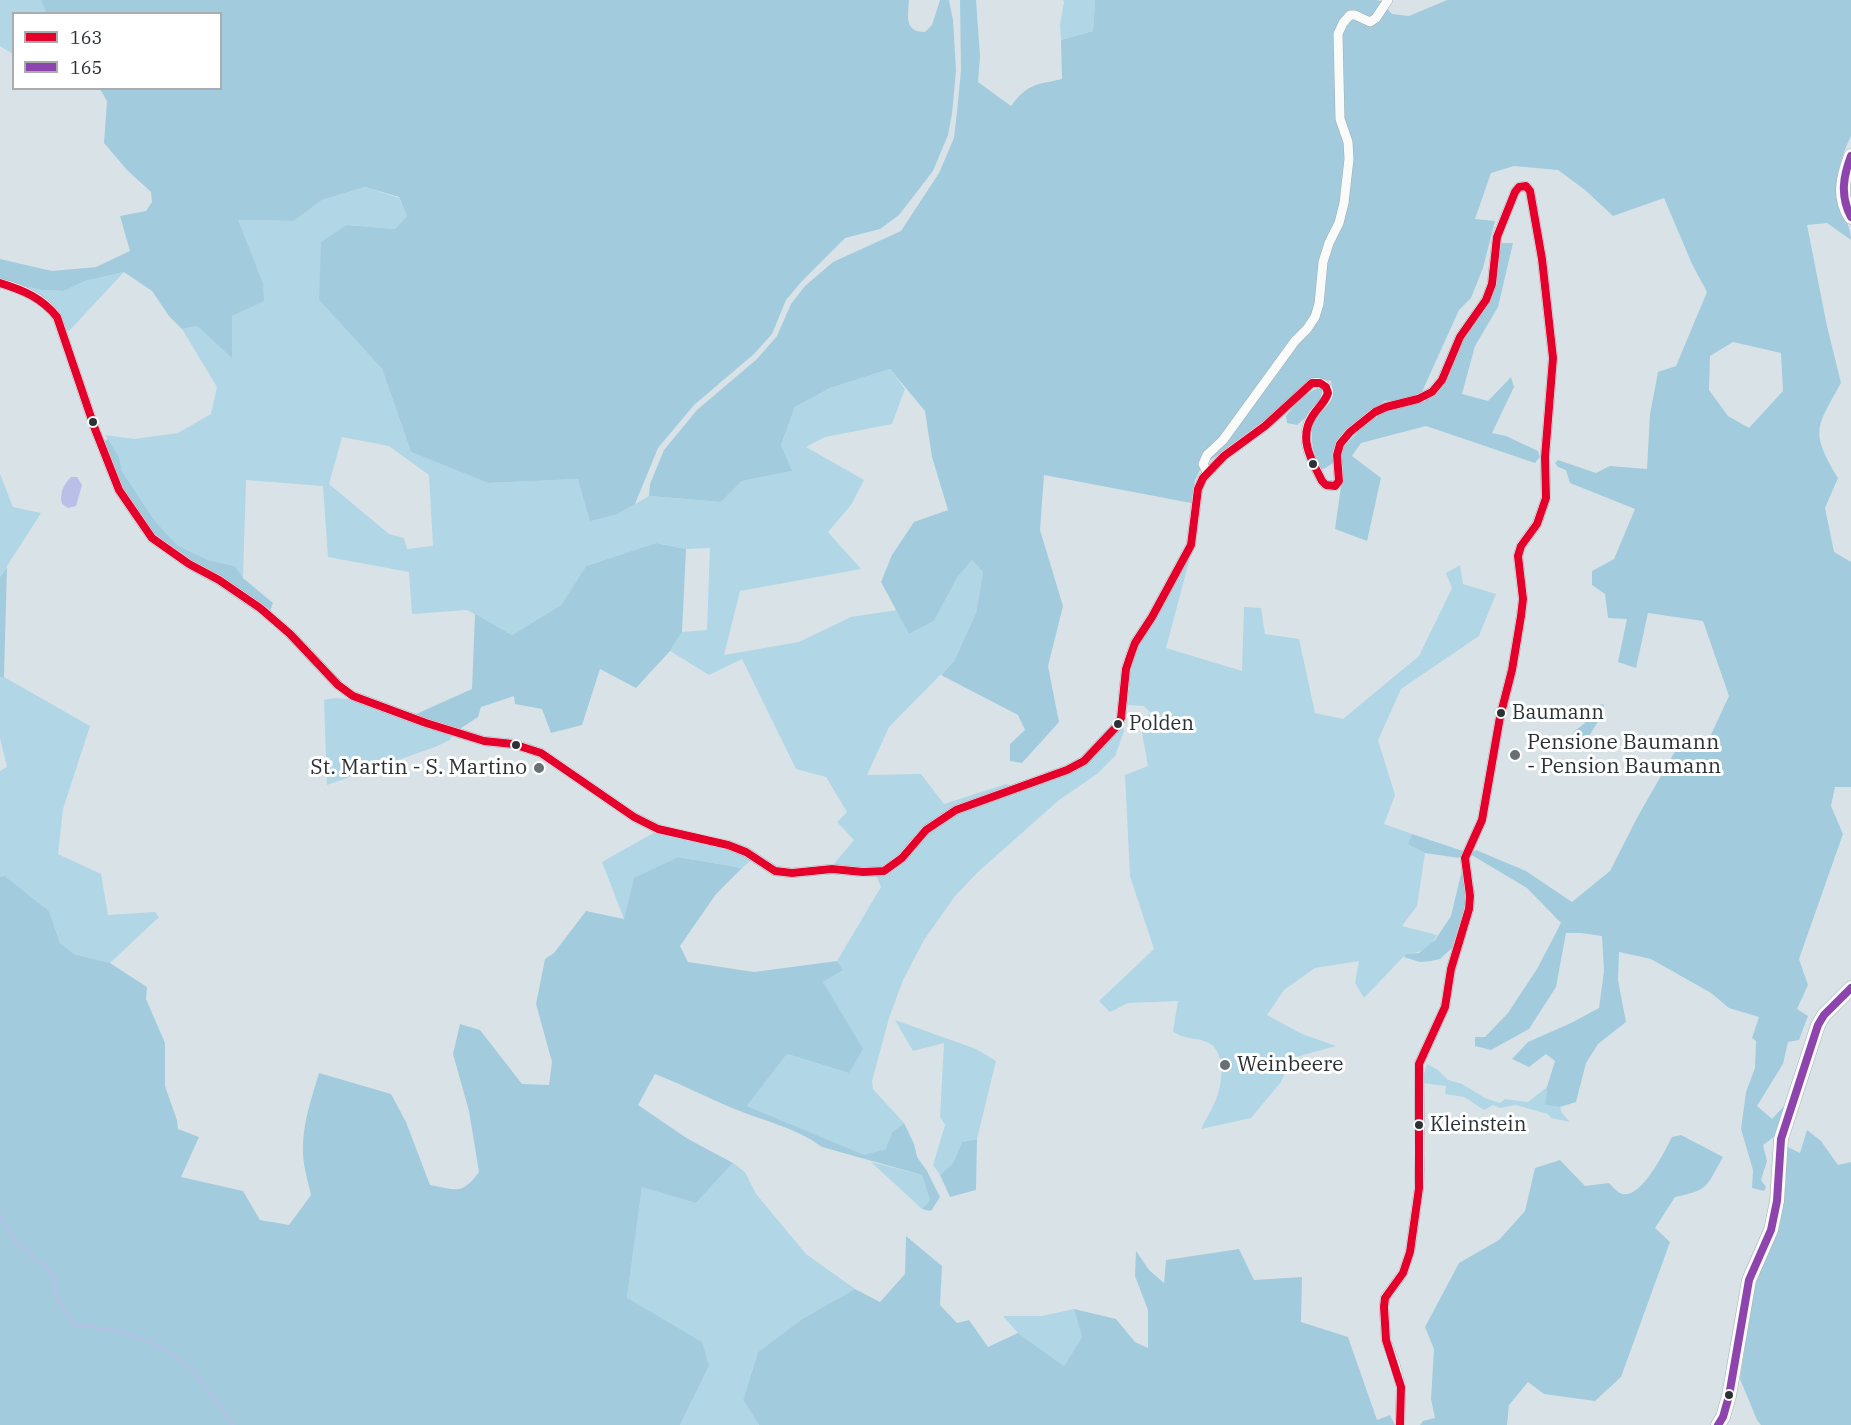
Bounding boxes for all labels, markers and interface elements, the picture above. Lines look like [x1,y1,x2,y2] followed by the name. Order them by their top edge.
[12,12,222,90] legend
[70,26,102,49] text: 163
[70,56,102,79] text: 165
[87,416,99,428] unlabelled marker
[1307,458,1319,470] unlabelled marker
[1512,701,1604,725] place label: Baumann
[1495,707,1507,719] marker: Baumann
[1129,712,1194,736] place label: Polden
[1112,718,1124,730] marker: Polden
[1527,730,1721,780] place label: Pensione Baumann - Pension Baumann
[510,739,522,751] unlabelled marker
[1508,748,1522,762] marker: Pensione Baumann - Pension Baumann
[310,755,527,781] place label: St. Martin - S. Martino
[532,761,546,775] marker: St. Martin - S. Martino
[1237,1052,1344,1078] place label: Weinbeere
[1218,1058,1232,1072] marker: Weinbeere
[1430,1113,1526,1137] place label: Kleinstein
[1413,1119,1425,1131] marker: Kleinstein
[1723,1389,1735,1401] unlabelled marker

